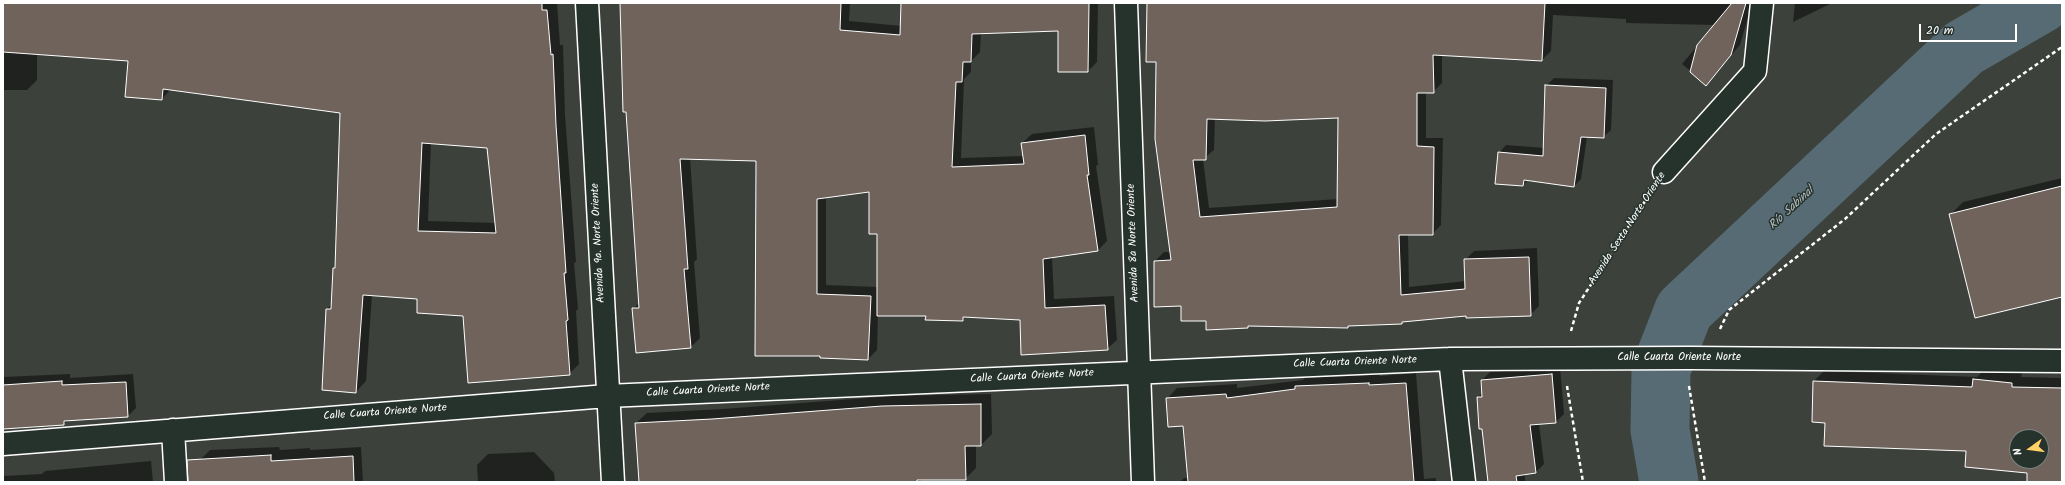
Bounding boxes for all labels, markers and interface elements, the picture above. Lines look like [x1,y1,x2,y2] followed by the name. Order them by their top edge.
[1921,16,2019,42] scale bar
[1926,21,1953,40] text: 20 m
[1587,170,1669,288] street label: Avenida Sexta Norte Oriente
[589,183,609,303] street label: Avenida 9a. Norte Oriente
[1125,183,1143,303] street label: Avenida 8a Norte Oriente
[1767,185,1817,233] water label: Río Sabinal
[1617,351,1741,365] street label: Calle Cuarta Oriente Norte
[1293,354,1417,372] street label: Calle Cuarta Oriente Norte
[970,367,1094,387] street label: Calle Cuarta Oriente Norte
[646,381,770,401] street label: Calle Cuarta Oriente Norte
[323,402,447,424] street label: Calle Cuarta Oriente Norte
[2009,429,2049,469] north arrow
[2009,446,2028,457] text: N

